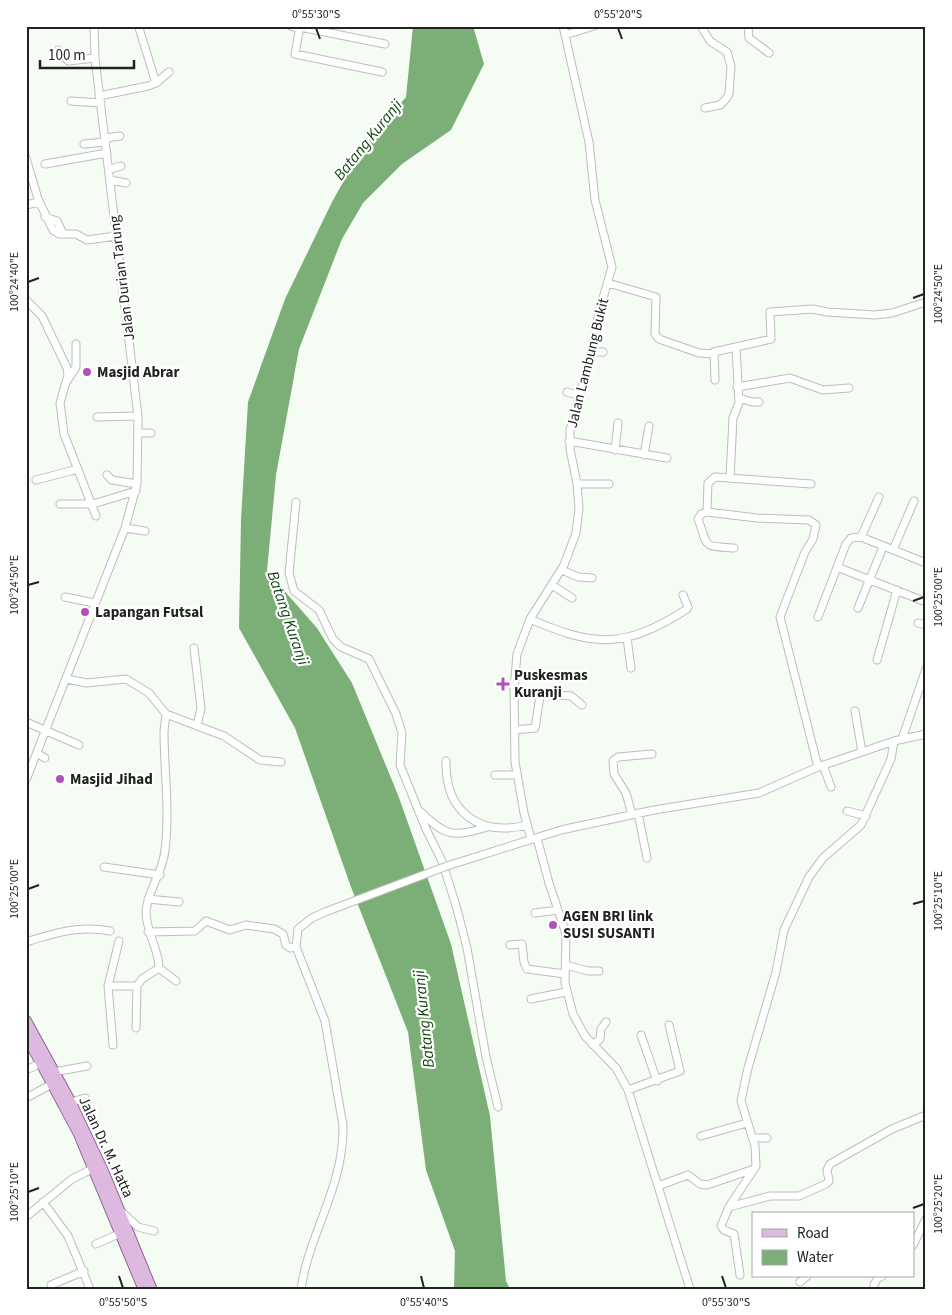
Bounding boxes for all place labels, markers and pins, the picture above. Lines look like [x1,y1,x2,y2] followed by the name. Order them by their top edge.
[97,362,180,383] place label: Masjid Abrar
[81,366,93,378] marker: Masjid Abrar
[95,602,204,623] place label: Lapangan Futsal
[79,606,91,618] marker: Lapangan Futsal
[514,665,588,703] place label: Puskesmas Kuranji
[496,677,510,691] marker: Puskesmas Kuranji
[70,769,153,790] place label: Masjid Jihad
[54,773,66,785] marker: Masjid Jihad
[562,906,655,944] place label: AGEN BRI link SUSI SUSANTI
[547,919,559,931] marker: AGEN BRI link SUSI SUSANTI

